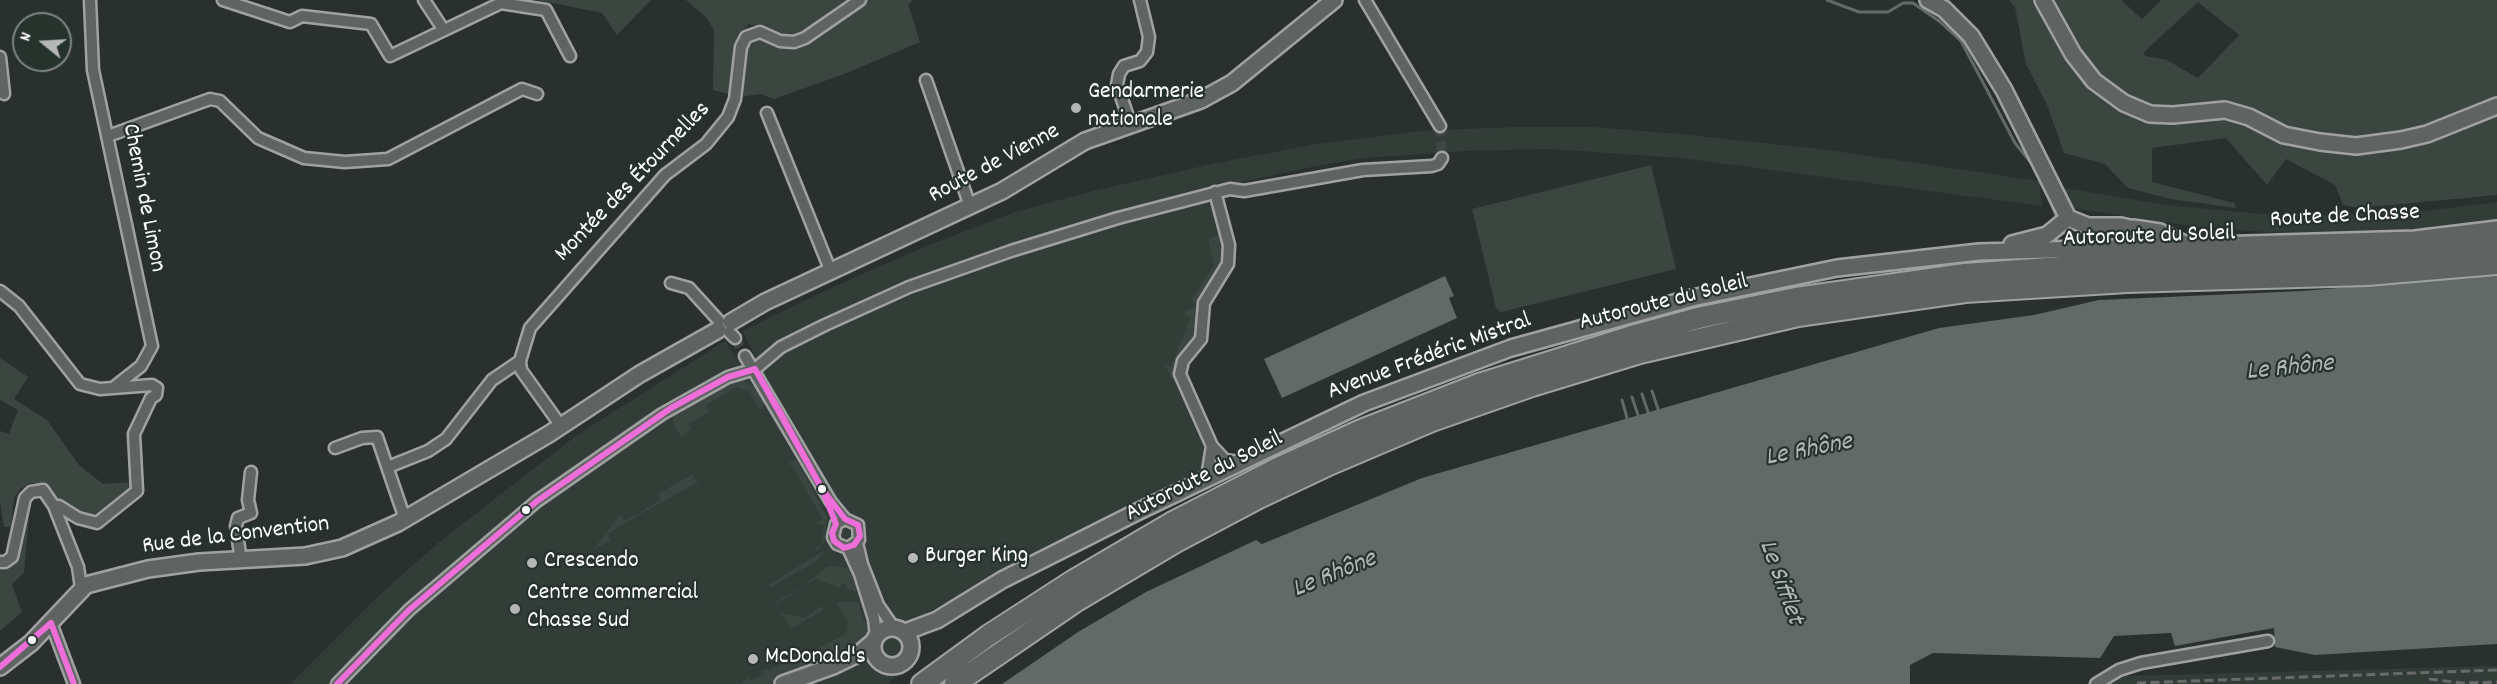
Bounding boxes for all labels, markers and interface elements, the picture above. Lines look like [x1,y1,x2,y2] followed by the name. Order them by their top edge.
[12,12,72,72] north arrow
[14,30,38,44] text: N
[1088,80,1204,136] place label: Gendarmerie nationale
[550,97,718,269] street label: Montée des Étournelles
[1069,101,1083,115] marker: Gendarmerie nationale
[925,118,1065,212] street label: Route de Vienne
[113,121,171,275] street label: Chemin de Limon
[2269,200,2421,236] street label: Route de Chasse
[2062,221,2236,255] street label: Autoroute du Soleil
[1577,269,1751,339] street label: Autoroute du Soleil
[1324,308,1536,408] street label: Avenue Frédéric Mistral
[2245,350,2335,390] water label: Le Rhône
[1122,426,1288,530] street label: Autoroute du Soleil
[1763,428,1855,476] water label: Le Rhône
[816,483,828,495] unlabelled marker
[520,504,532,516] unlabelled marker
[141,511,331,563] street label: Rue de la Convention
[1749,537,1809,629] water label: Le Sifflet
[925,544,1028,572] place label: Burger King
[1289,545,1381,607] water label: Le Rhône
[544,549,639,577] place label: Crescendo
[906,551,920,565] marker: Burger King
[525,556,539,570] marker: Crescendo
[527,581,698,637] place label: Centre commercial Chasse Sud
[508,602,522,616] marker: Centre commercial Chasse Sud
[26,634,38,646] unlabelled marker
[765,645,866,673] place label: McDonald's
[746,652,760,666] marker: McDonald's

